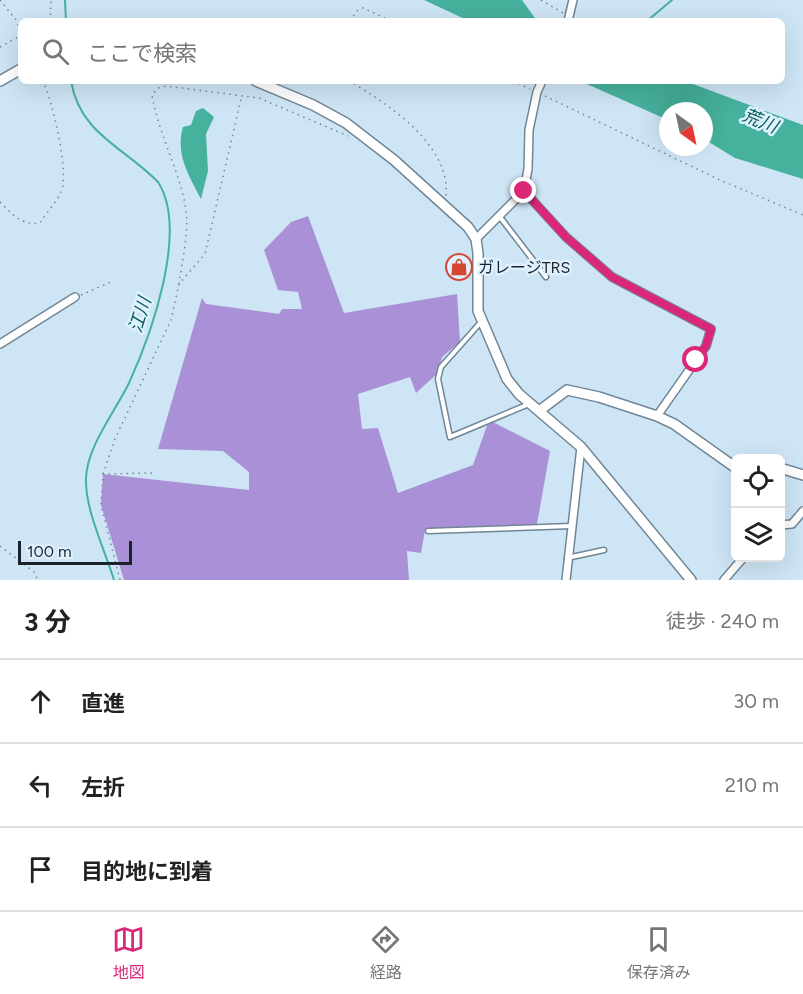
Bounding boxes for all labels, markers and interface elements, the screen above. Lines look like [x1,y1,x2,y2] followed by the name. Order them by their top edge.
[18,18,785,84] search box
[39,35,72,68] icon: search
[87,40,197,67] text: ここで検索
[659,102,713,156] north arrow
[739,104,783,139] water label: 荒川
[510,177,536,203] route end
[444,252,474,282] shop icon: ガレージTRS
[478,258,571,277] place label: ガレージTRS
[124,293,156,335] water label: 江川
[682,346,708,372] route start
[731,454,785,562] map controls
[731,454,785,508] button: locate
[731,508,785,562] button: layers
[18,538,132,566] scale bar
[27,542,72,561] text: 100 m
[24,606,71,638] text: 3 分
[666,609,779,633] text: 徒歩 · 240 m
[24,685,57,718] icon: ahead
[733,689,779,713] text: 30 m
[81,690,125,717] text: 直進
[24,769,57,802] icon: left
[725,773,779,797] text: 210 m
[81,774,125,801] text: 左折
[24,853,57,886] icon: arrive
[81,858,213,885] text: 目的地に到着
[112,923,145,983] tab: 地図
[369,923,402,983] tab: 経路
[627,923,691,983] tab: 保存済み

